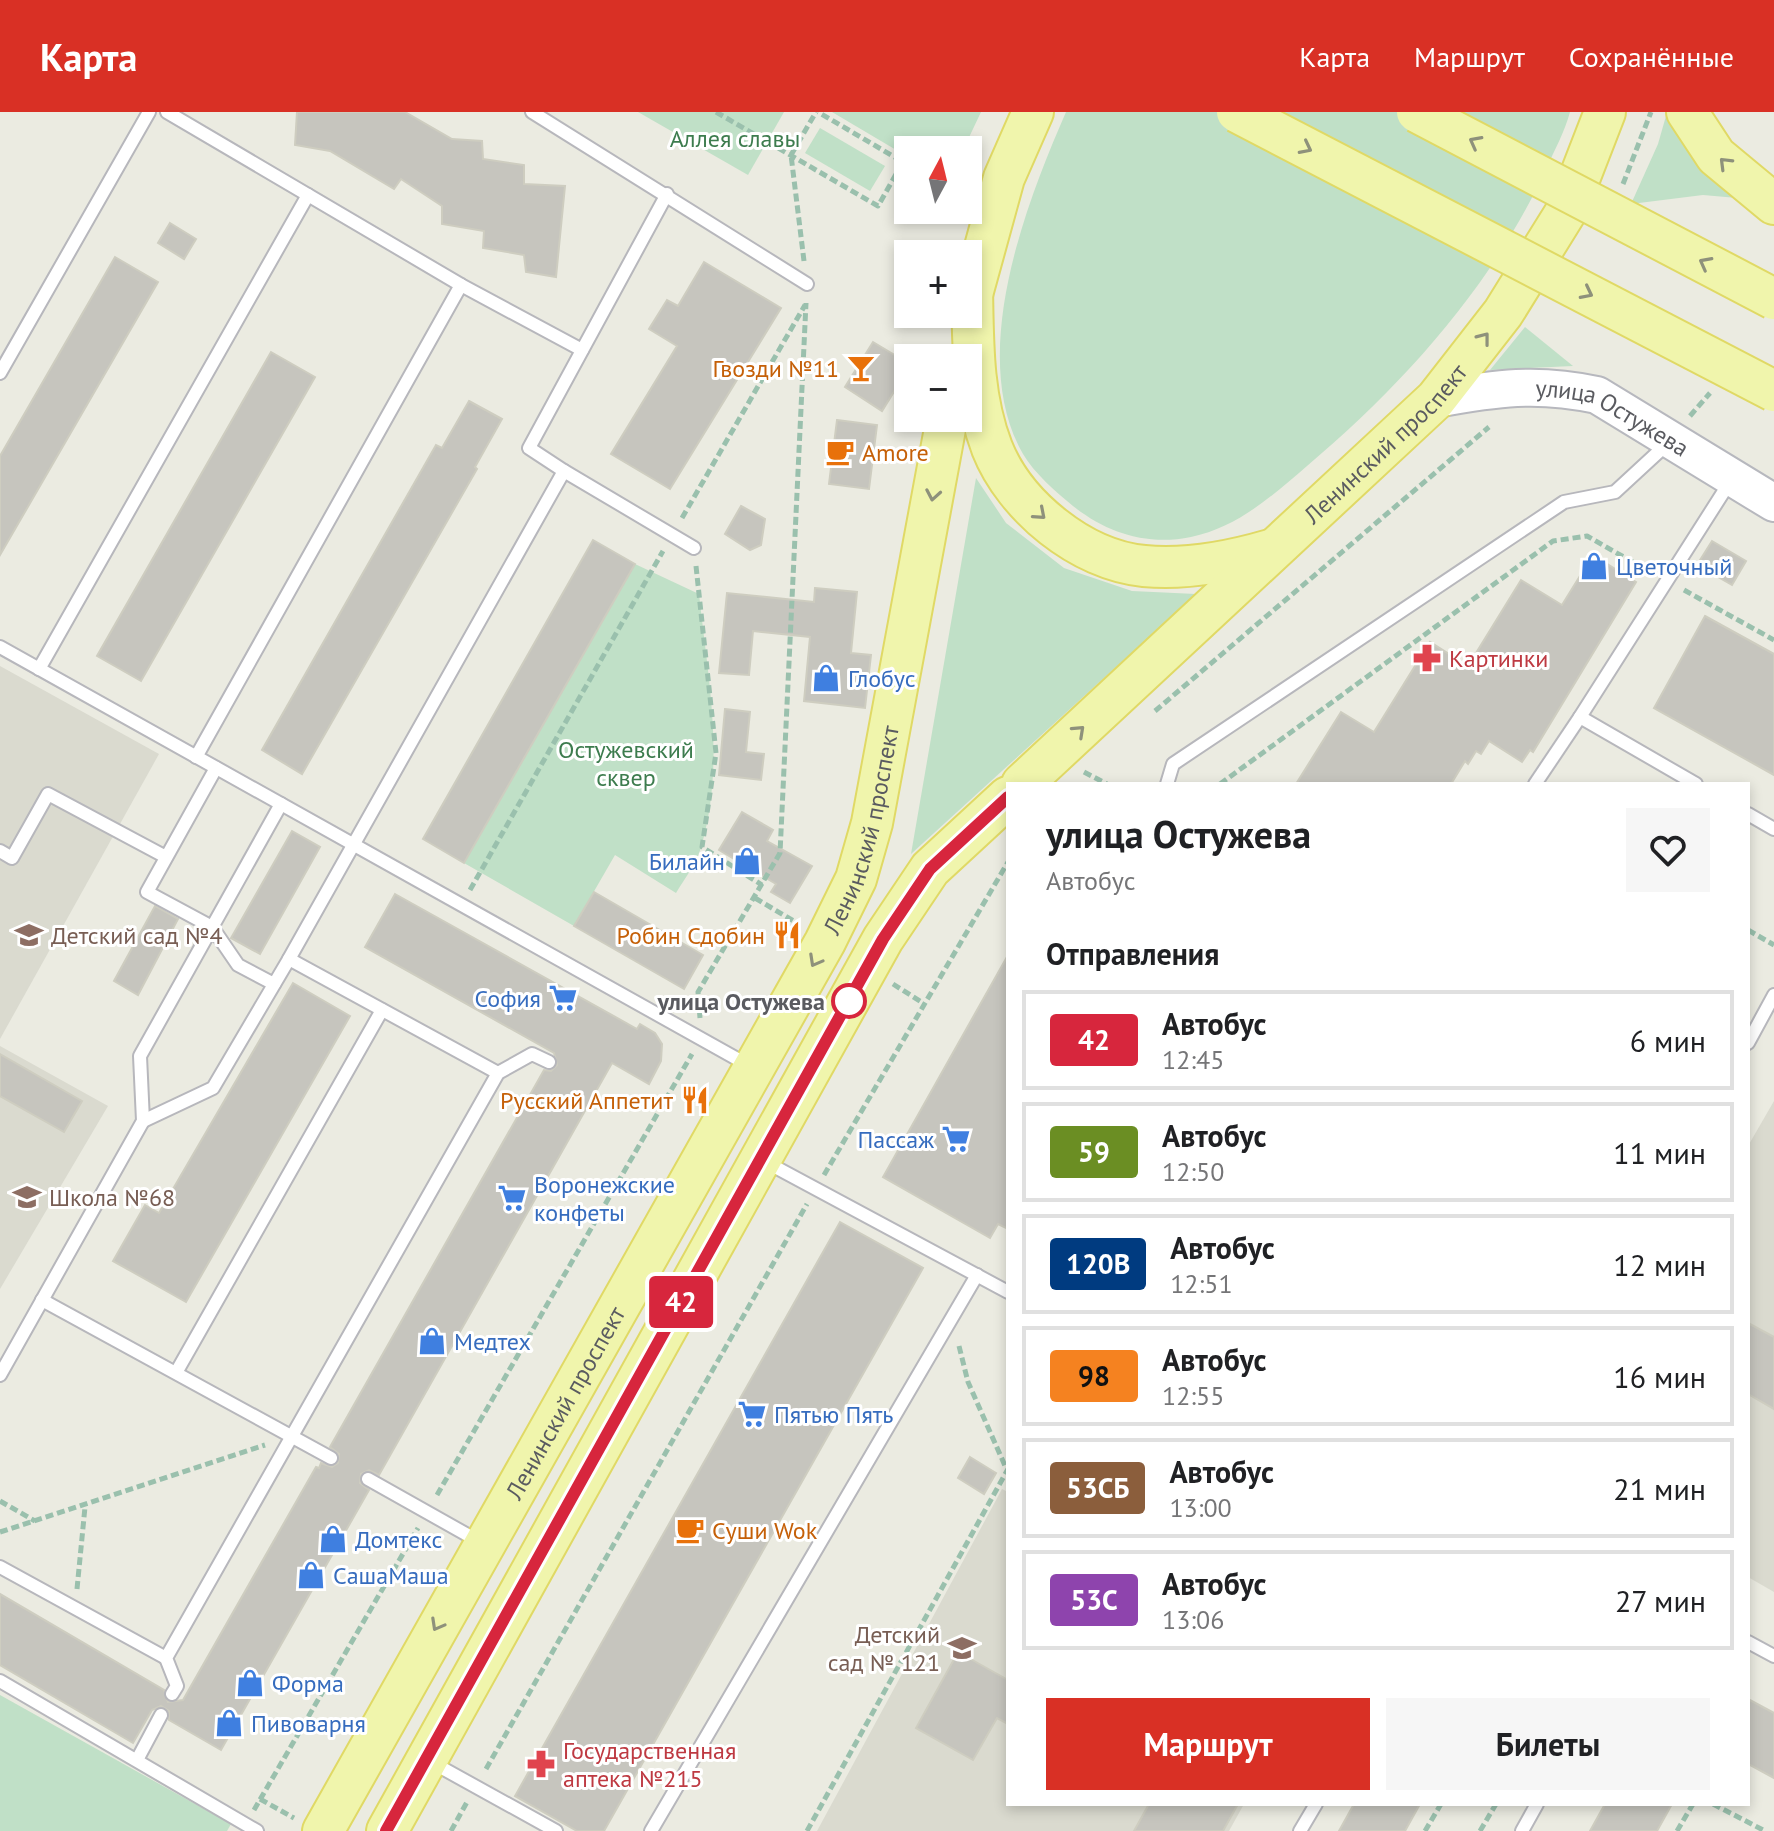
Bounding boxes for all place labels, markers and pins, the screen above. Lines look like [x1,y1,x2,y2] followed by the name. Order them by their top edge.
[712,353,839,384] place label: Гвозди №11
[846,353,876,383] bar icon: Гвозди №11
[825,437,855,467] cafe icon: Amore
[862,437,929,468] place label: Amore
[1579,551,1609,581] shop icon: Цветочный
[1616,551,1732,582] place label: Цветочный
[1412,643,1442,673] pharmacy icon: Картинки
[1449,643,1548,674] place label: Картинки
[811,663,841,693] shop icon: Глобус
[848,663,916,694] place label: Глобус
[649,846,725,877] place label: Билайн
[732,846,762,876] shop icon: Билайн
[14,920,44,950] school or university icon: Детский сад №4
[51,920,223,951] place label: Детский сад №4
[616,920,765,951] place label: Робин Сдобин
[772,920,802,950] restaurant icon: Робин Сдобин
[474,983,541,1014] place label: София
[548,983,578,1013] supermarket icon: София
[832,984,866,1018] marker: улица Остужева
[657,986,825,1017] place label: улица Остужева
[500,1085,673,1116] place label: Русский Аппетит
[680,1085,710,1115] restaurant icon: Русский Аппетит
[857,1124,934,1155] place label: Пассаж
[941,1124,971,1154] supermarket icon: Пассаж
[534,1169,675,1228] place label: Воронежские конфеты
[12,1182,42,1212] school or university icon: Школа №68
[49,1182,175,1213] place label: Школа №68
[497,1183,527,1213] supermarket icon: Воронежские конфеты
[417,1326,447,1356] shop icon: Медтех
[454,1326,531,1357] place label: Медтех
[737,1399,767,1429] supermarket icon: Пятью Пять
[774,1399,893,1430] place label: Пятью Пять
[675,1515,705,1545] cafe icon: Суши Wok
[712,1515,818,1546] place label: Суши Wok
[318,1524,348,1554] shop icon: Домтекс
[355,1524,442,1555] place label: Домтекс
[296,1560,326,1590] shop icon: СашаМаша
[333,1560,449,1591] place label: СашаМаша
[828,1619,940,1678] place label: Детский сад № 121
[947,1633,977,1663] school or university icon: Детский сад № 121
[235,1668,265,1698] shop icon: Форма
[272,1668,344,1699] place label: Форма
[214,1708,244,1738] shop icon: Пивоварня
[251,1708,366,1739] place label: Пивоварня
[563,1735,736,1794] place label: Государственная аптека №215
[526,1749,556,1779] pharmacy icon: Государственная аптека №215

